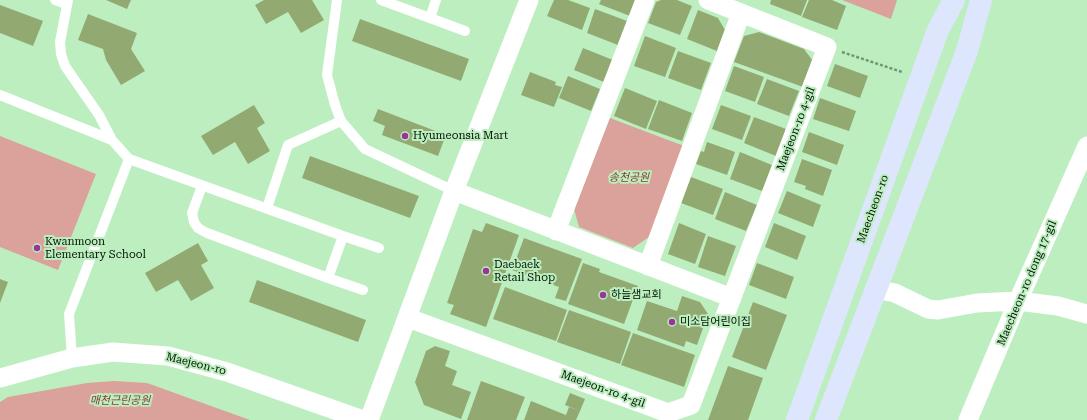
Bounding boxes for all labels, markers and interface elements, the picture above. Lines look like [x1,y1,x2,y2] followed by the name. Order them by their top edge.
[774,85,818,173] street label: Maejeon-ro 4-gil
[413,129,508,143] place label: Hyumeonsia Mart
[400,131,410,141] marker: Hyumeonsia Mart
[609,171,649,185] park label: 송천공원
[855,173,891,245] street label: Maecheon-ro
[995,218,1059,348] street label: Maecheon-ro dong 17-gil
[45,235,146,261] place label: Kwanmoon Elementary School
[32,243,42,253] marker: Kwanmoon Elementary School
[494,258,555,284] place label: Daebaek Retail Shop
[481,266,491,276] marker: Daebaek Retail Shop
[611,288,662,302] place label: 하늘샘교회
[598,290,608,300] marker: 하늘샘교회
[680,315,751,329] place label: 미소담어린이집
[667,317,677,327] marker: 미소담어린이집
[165,350,227,378] street label: Maejeon-ro
[559,368,647,410] street label: Maejeon-ro 4-gil
[90,394,150,408] park label: 매천근린공원

